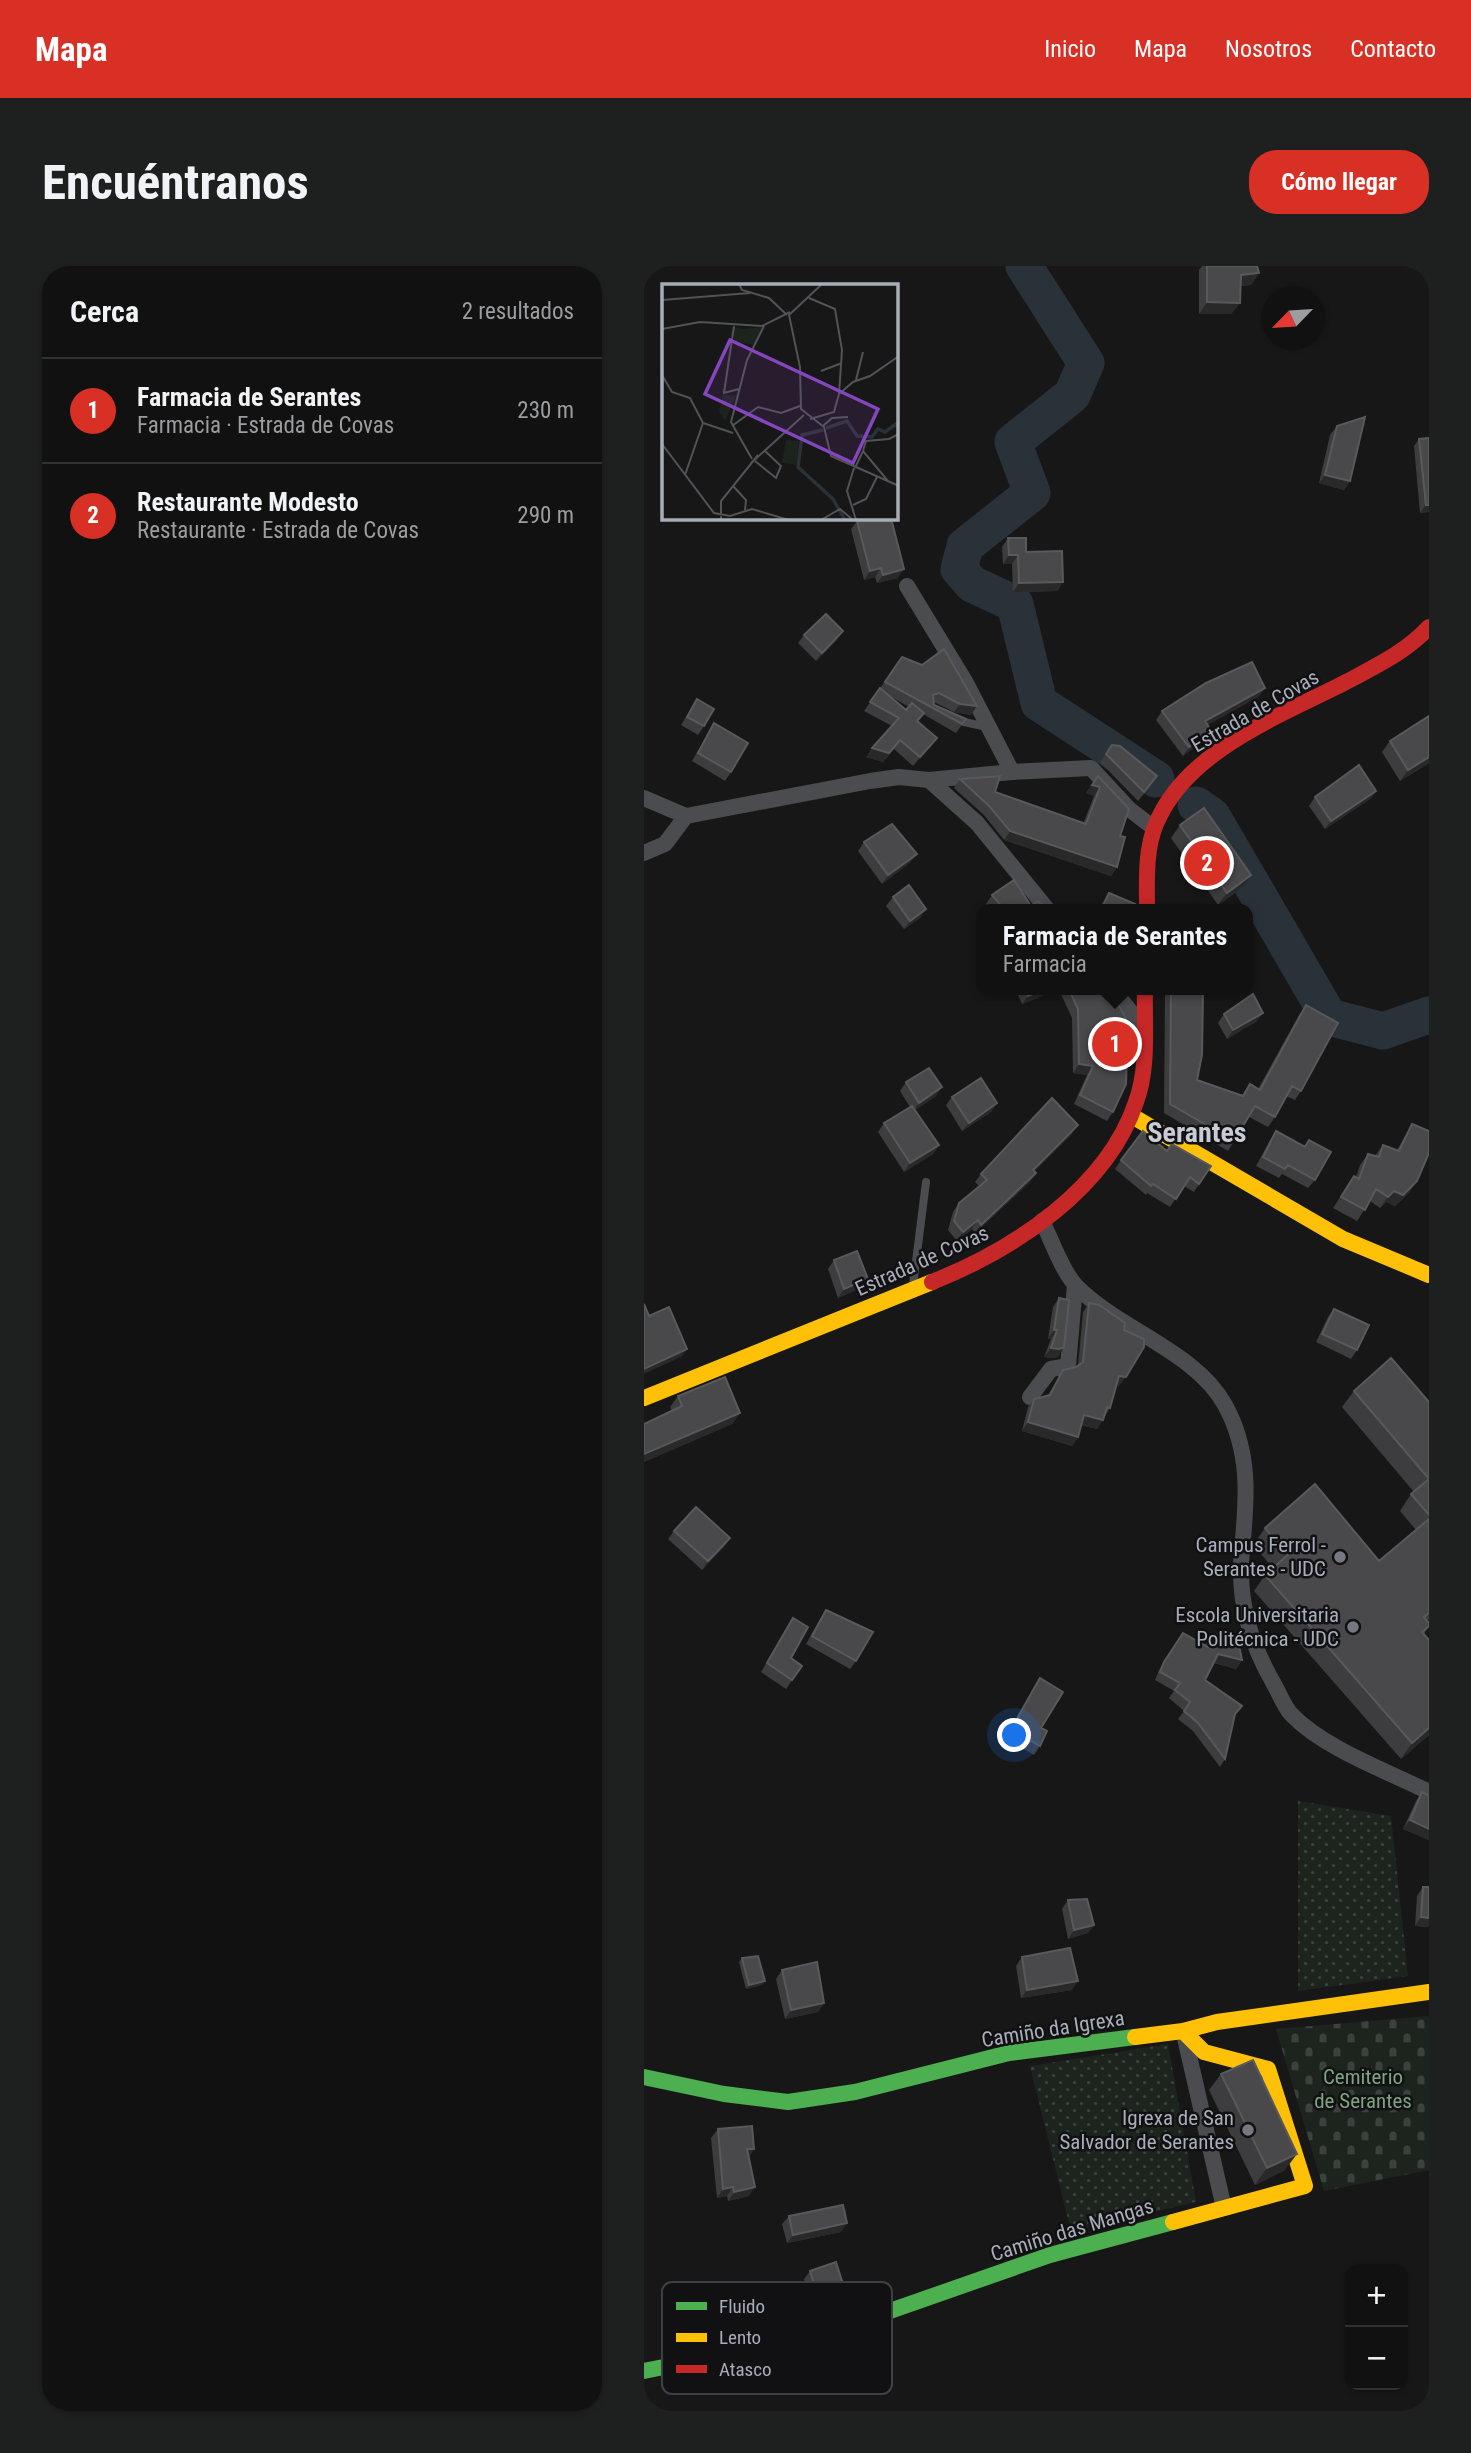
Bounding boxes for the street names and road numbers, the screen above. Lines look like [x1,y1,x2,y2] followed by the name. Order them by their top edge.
[1187,665,1323,757] street label: Estrada de Covas
[852,1221,992,1301] street label: Estrada de Covas
[980,2006,1126,2052] street label: Camiño da Igrexa
[988,2194,1156,2266] street label: Camiño das Mangas

